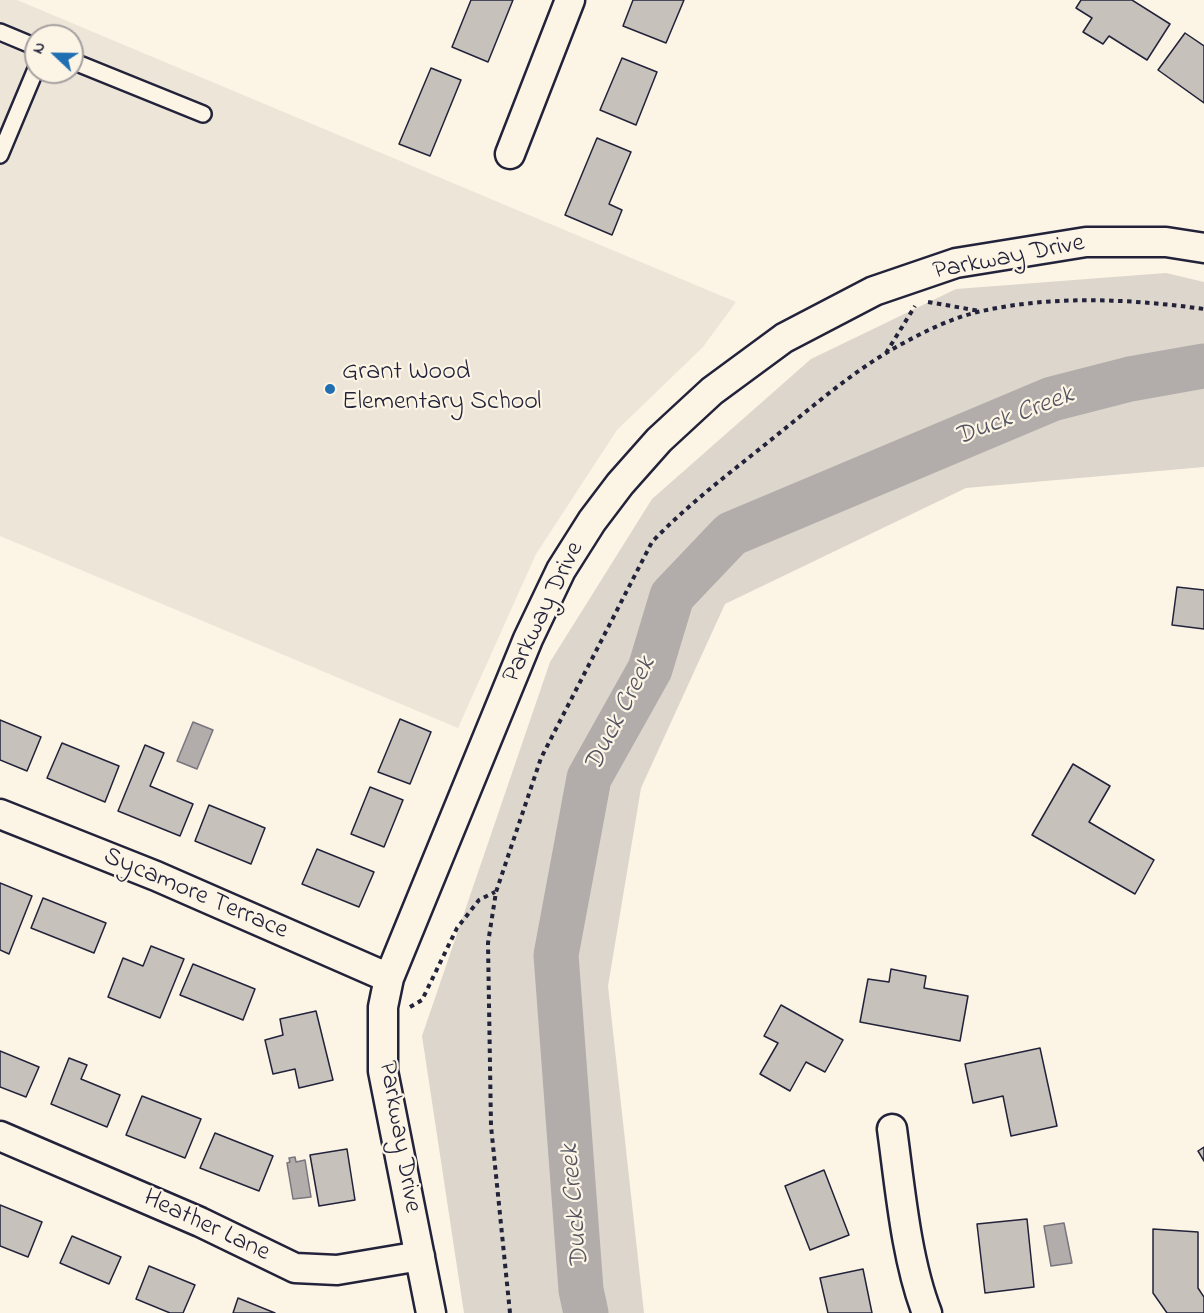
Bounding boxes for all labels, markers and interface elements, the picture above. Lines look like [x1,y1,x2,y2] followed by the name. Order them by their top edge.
[24,24,84,84] north arrow
[26,38,52,58] text: N
[931,229,1087,289] street label: Parkway Drive
[342,358,541,420] place label: Grant Wood Elementary School
[951,380,1079,456] water label: Duck Creek
[323,382,337,396] marker: Grant Wood Elementary School
[497,537,593,689] street label: Parkway Drive
[579,652,665,778] water label: Duck Creek
[98,842,292,948] street label: Sycamore Terrace
[369,1059,427,1215] street label: Parkway Drive
[555,1142,599,1270] water label: Duck Creek
[138,1184,274,1270] street label: Heather Lane

